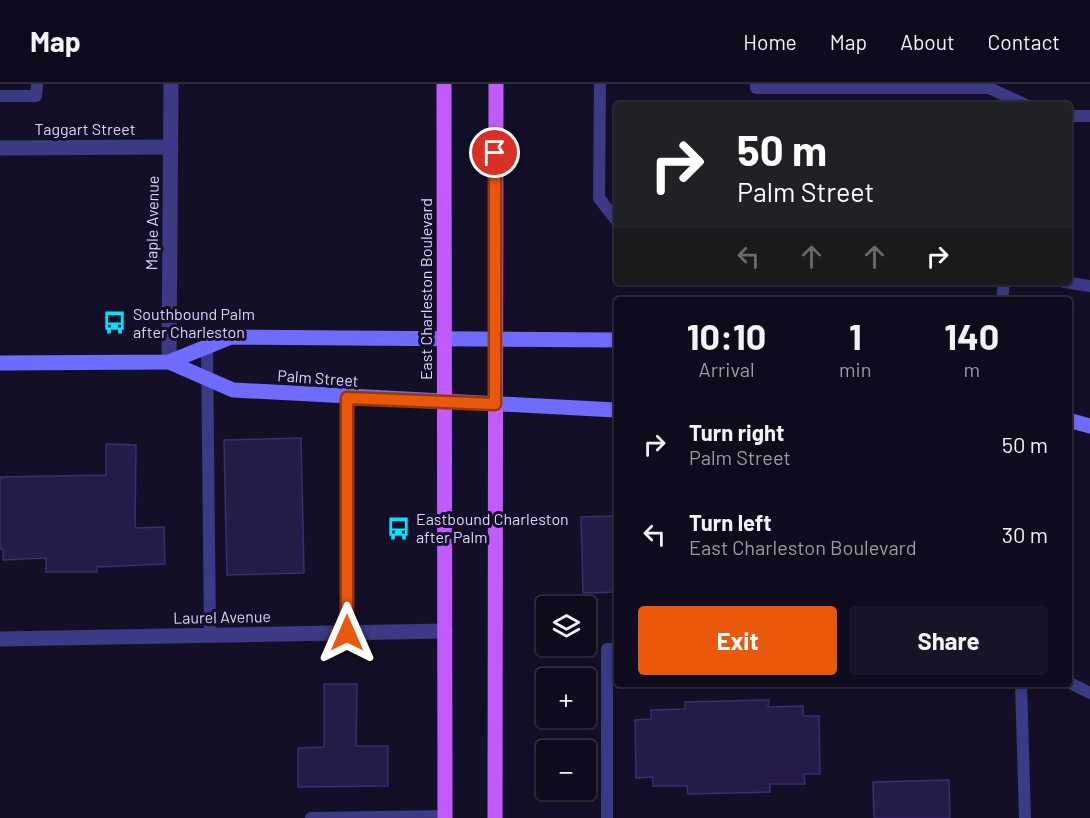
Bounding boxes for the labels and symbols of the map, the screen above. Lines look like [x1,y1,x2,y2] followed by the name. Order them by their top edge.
[34,119,136,138] street label: Taggart Street
[469,127,520,178] pin
[141,175,162,271] street label: Maple Avenue
[416,198,435,380] street label: East Charleston Boulevard
[133,304,255,341] place label: Southbound Palm after Charleston
[102,310,128,336] bus stop icon: Southbound Palm after Charleston
[277,365,359,390] street label: Palm Street
[416,509,569,546] place label: Eastbound Charleston after Palm
[385,515,411,541] bus stop icon: Eastbound Charleston after Palm
[315,601,379,665] position arrow
[173,606,271,627] street label: Laurel Avenue

